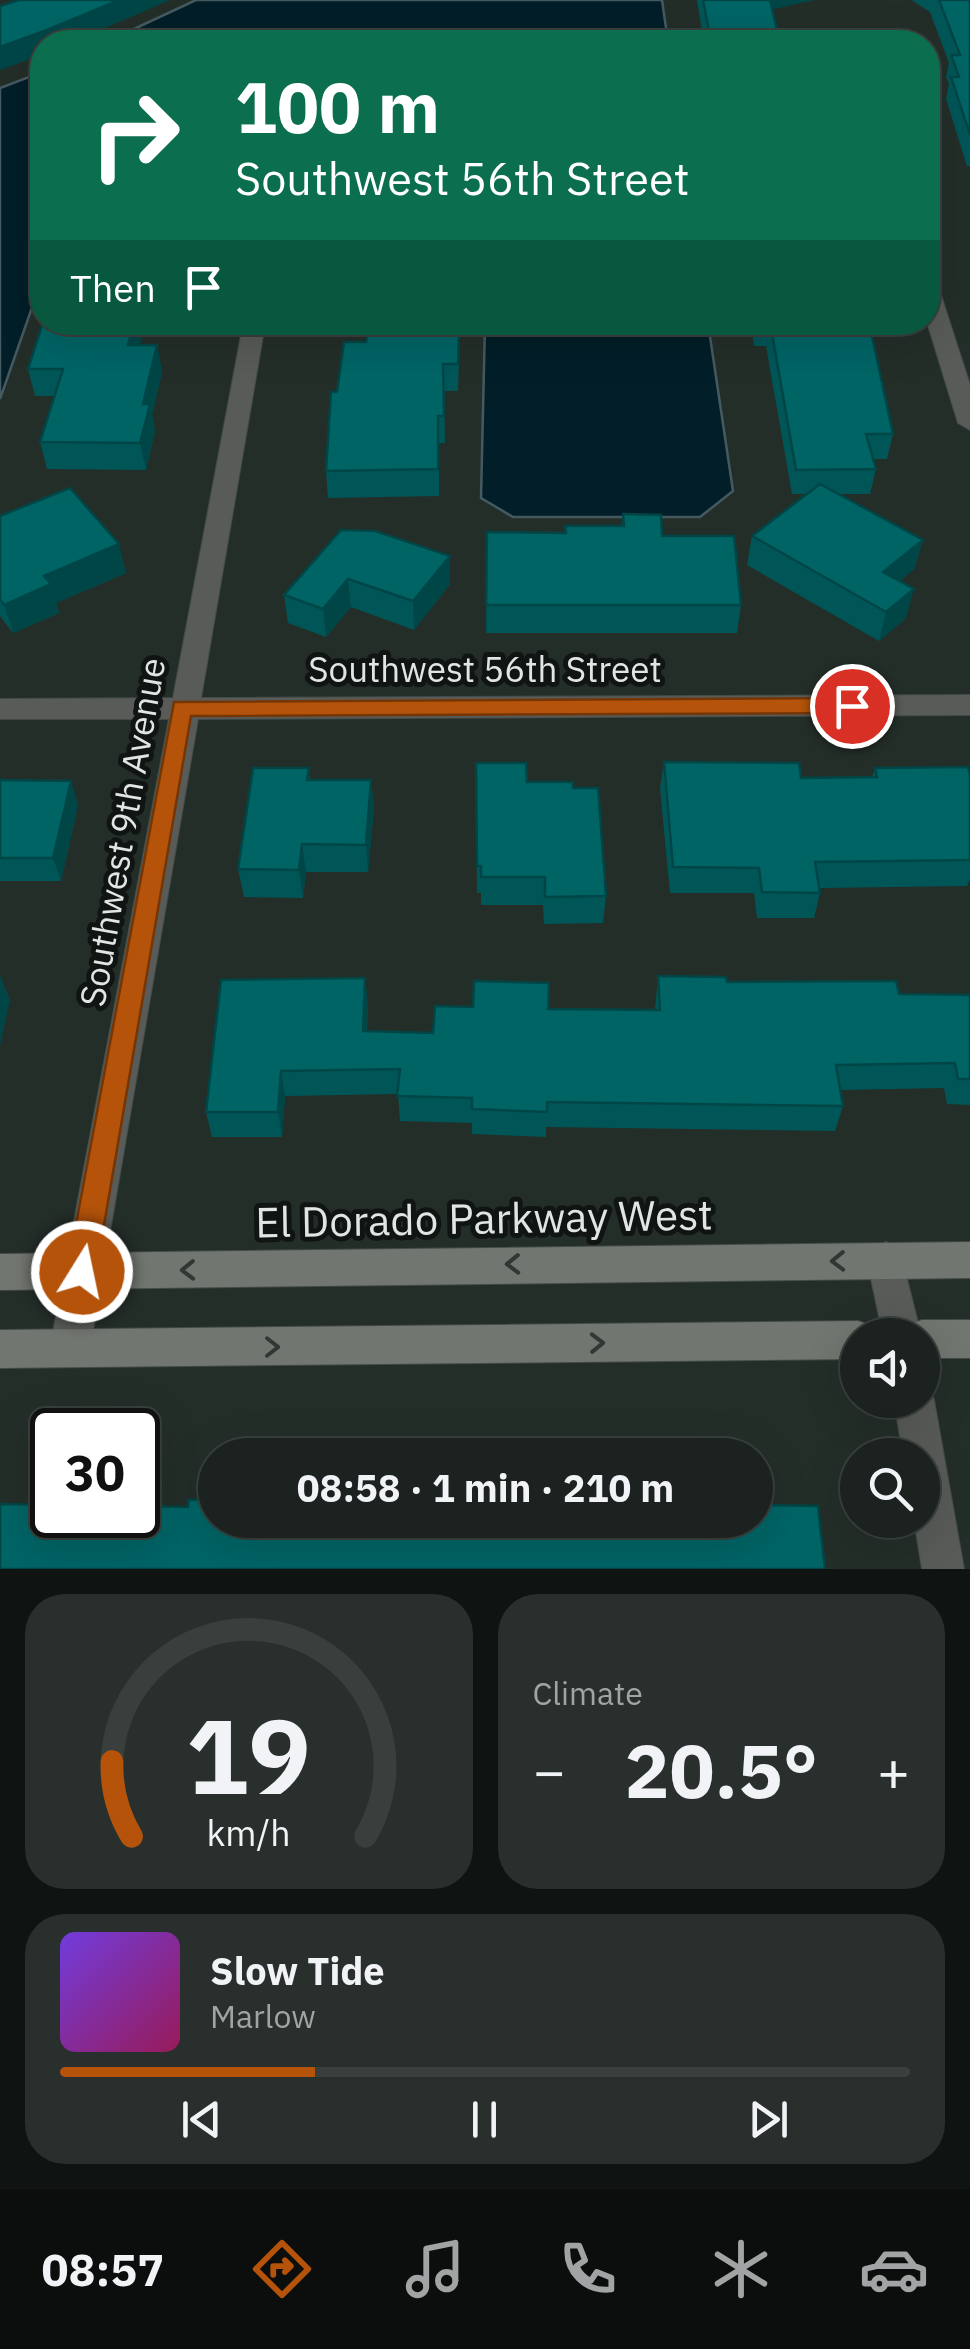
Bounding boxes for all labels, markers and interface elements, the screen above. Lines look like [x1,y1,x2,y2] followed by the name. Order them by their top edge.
[235,61,440,152] text: 100 m
[70,70,200,200] icon: right
[235,149,690,207] text: Southwest 56th Street
[176,260,231,315] icon: arrive
[70,263,156,312] text: Then
[308,646,662,692] street label: Southwest 56th Street
[69,654,175,1010] street label: Southwest 9th Avenue
[810,664,895,749] pin
[825,679,880,734] icon: arrive
[255,1187,713,1249] street label: El Dorado Parkway West
[30,1220,134,1324] position arrow
[829,1250,844,1272] one-way arrow
[504,1253,520,1274] one-way arrow
[179,1259,194,1281] one-way arrow
[840,1318,940,1538] map controls
[840,1318,940,1418] button: sound
[590,1333,606,1354] one-way arrow
[266,1336,281,1358] one-way arrow
[30,1408,160,1538] speed limit sign: 30
[840,1438,940,1538] button: search
[297,1463,674,1512] text: 08:58 · 1 min · 210 m
[533,1672,643,1714] text: Climate
[186,1687,311,1823] text: 19
[624,1721,818,1819] text: 20.5°
[533,1735,566,1806] text: −
[877,1735,910,1806] text: +
[207,1809,291,1856] text: km/h
[210,1946,385,1995] text: Slow Tide
[210,1995,316,2037] text: Marlow
[174,2092,229,2147] icon: previous
[457,2092,512,2147] icon: pause
[741,2092,796,2147] icon: next
[247,2234,317,2304] icon: directions
[400,2234,470,2304] icon: music
[553,2234,623,2304] icon: phone
[706,2234,776,2304] icon: climate
[859,2234,929,2304] icon: car
[41,2240,164,2298] text: 08:57

